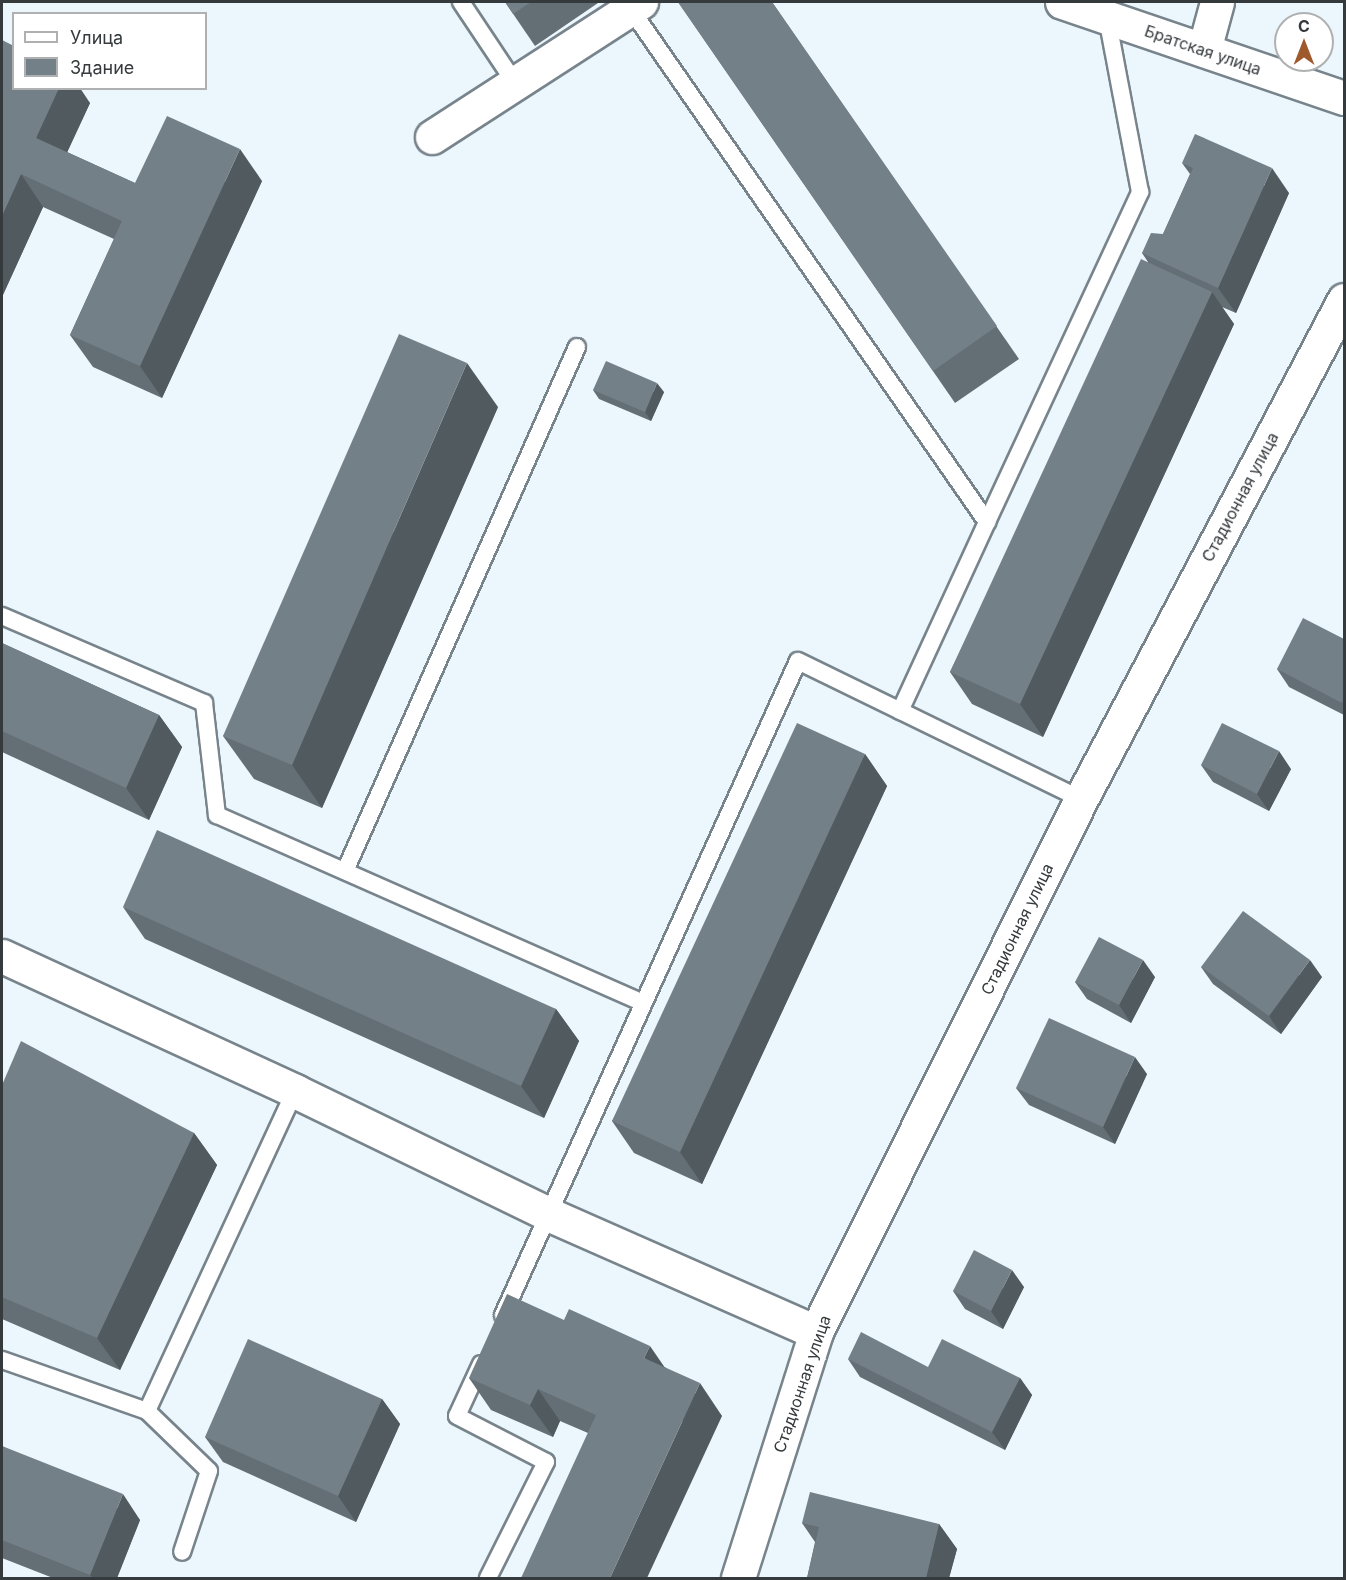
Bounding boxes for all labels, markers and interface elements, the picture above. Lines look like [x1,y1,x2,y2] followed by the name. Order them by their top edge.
[12,12,207,90] legend
[1274,12,1334,72] north arrow
[1298,16,1310,36] text: С
[1142,21,1264,79] street label: Братская улица
[70,27,123,48] text: Улица
[70,57,134,78] text: Здание
[1198,429,1282,565] street label: Стадионная улица
[977,860,1057,998] street label: Стадионная улица
[769,1313,835,1455] street label: Стадионная улица

